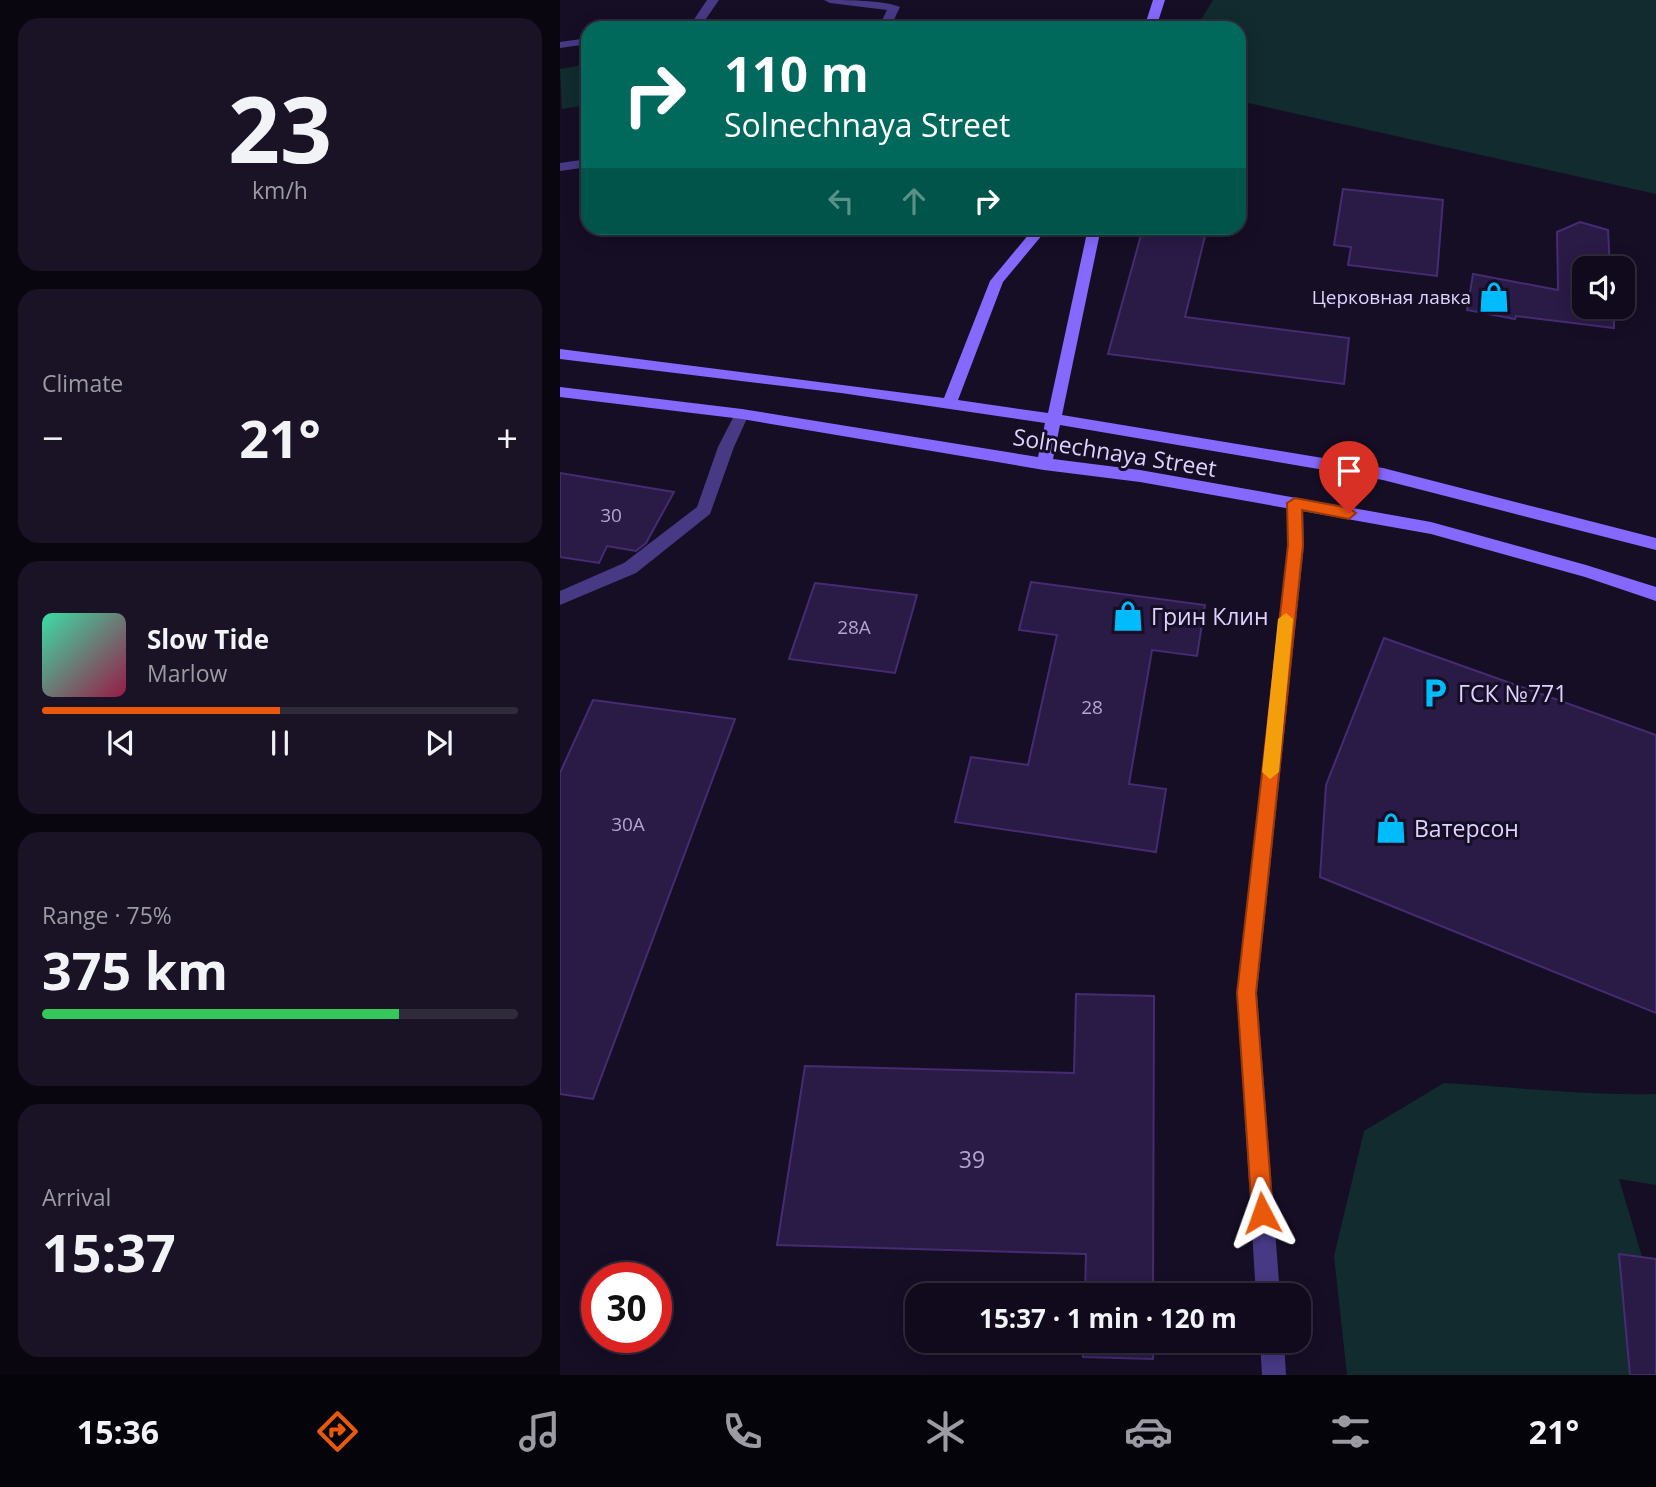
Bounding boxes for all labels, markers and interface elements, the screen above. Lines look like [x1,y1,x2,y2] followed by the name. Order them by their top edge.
[724,40,869,106] text: 110 m
[609,49,700,140] icon: right
[228,66,332,190] text: 23
[724,103,1010,146] text: Solnechnaya Street
[252,174,308,206] text: km/h
[822,182,860,220] icon: left
[895,182,933,220] icon: ahead
[968,182,1006,220] icon: right
[1572,256,1635,319] map controls
[1572,256,1635,319] button: sound
[1477,280,1511,314] shop icon: Церковная лавка
[1312,284,1471,310] place label: Церковная лавка
[42,367,123,399] text: Climate
[239,402,321,473] text: 21°
[42,411,64,463] text: −
[496,411,518,463] text: +
[1011,420,1219,484] street label: Solnechnaya Street
[1319,441,1379,513] pin
[1330,452,1368,490] icon: arrive
[600,502,622,528] house number: 30
[1111,599,1145,633] shop icon: Грин Клин
[1151,600,1269,632] place label: Грин Клин
[837,614,871,640] house number: 28А
[147,621,269,657] text: Slow Tide
[147,657,227,689] text: Marlow
[1418,676,1452,710] parking icon: ГСК №771
[1458,677,1567,709] place label: ГСК №771
[1081,694,1103,720] house number: 28
[102,724,140,762] icon: previous
[261,724,299,762] icon: pause
[420,724,458,762] icon: next
[611,811,645,837] house number: 30А
[1374,811,1408,845] shop icon: Ватерсон
[1414,812,1519,844] place label: Ватерсон
[42,899,172,931] text: Range · 75%
[42,934,228,1005] text: 375 km
[959,1143,985,1175] house number: 39
[1225,1176,1299,1250] position arrow
[42,1181,111,1213] text: Arrival
[42,1216,176,1287] text: 15:37
[581,1262,672,1353] speed limit sign: 30
[979,1300,1237,1336] text: 15:37 · 1 min · 120 m
[313,1407,362,1456] icon: directions
[515,1407,564,1456] icon: music
[718,1407,767,1456] icon: phone
[921,1407,970,1456] icon: climate
[1124,1407,1173,1456] icon: car
[1326,1407,1375,1456] icon: filters
[77,1410,159,1453] text: 15:36
[1529,1410,1579,1453] text: 21°

